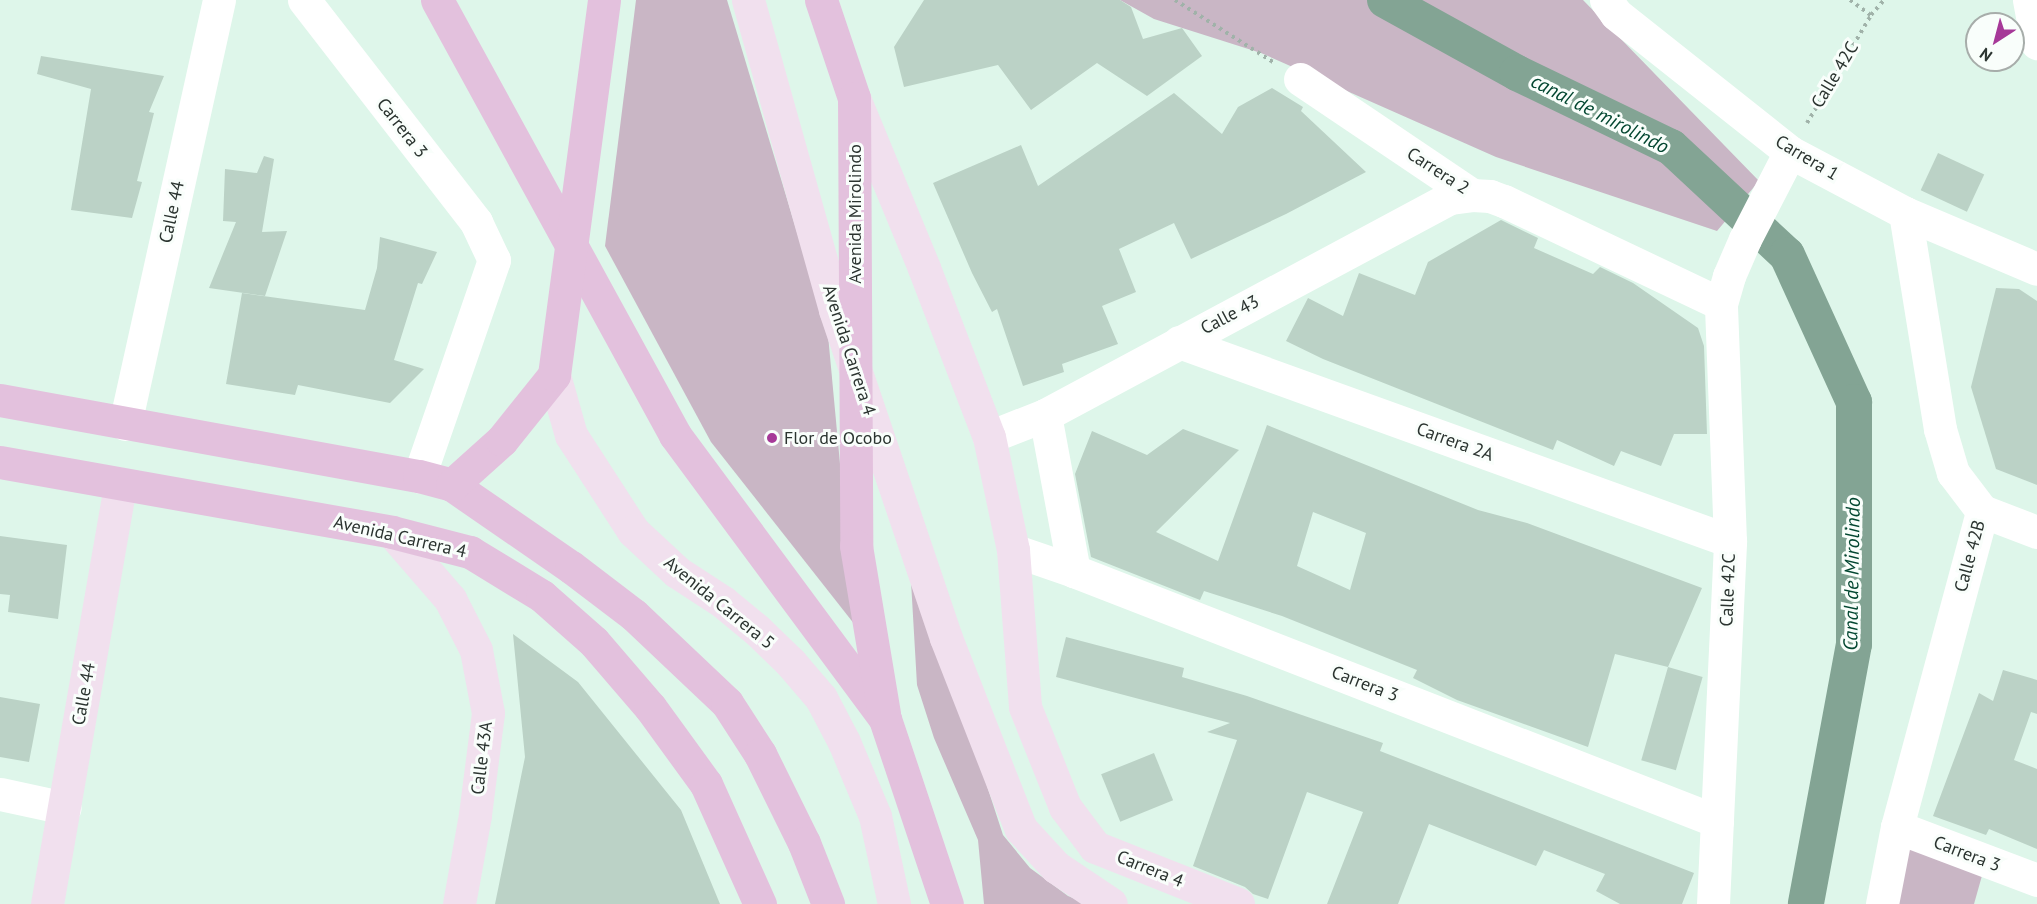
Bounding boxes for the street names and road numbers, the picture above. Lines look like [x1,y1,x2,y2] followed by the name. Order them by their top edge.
[1807,38,1863,112] street label: Calle 42C
[372,94,432,162] street label: Carrera 3
[1771,131,1843,185] street label: Carrera 1
[1403,143,1473,199] street label: Carrera 2
[844,144,866,284] street label: Avenida Mirolindo
[155,179,189,245] street label: Calle 44
[818,282,880,418] street label: Avenida Carrera 4
[1197,291,1263,339] street label: Calle 43
[1413,418,1497,466] street label: Carrera 2A
[332,511,468,563] street label: Avenida Carrera 4
[1950,518,1990,594] street label: Calle 42B
[660,552,778,654] street label: Avenida Carrera 5
[1716,553,1740,627] street label: Calle 42C
[68,661,100,727] street label: Calle 44
[1328,661,1402,707] street label: Carrera 3
[467,720,497,796] street label: Calle 43A
[1930,831,2004,877] street label: Carrera 3
[1114,846,1186,892] street label: Carrera 4

